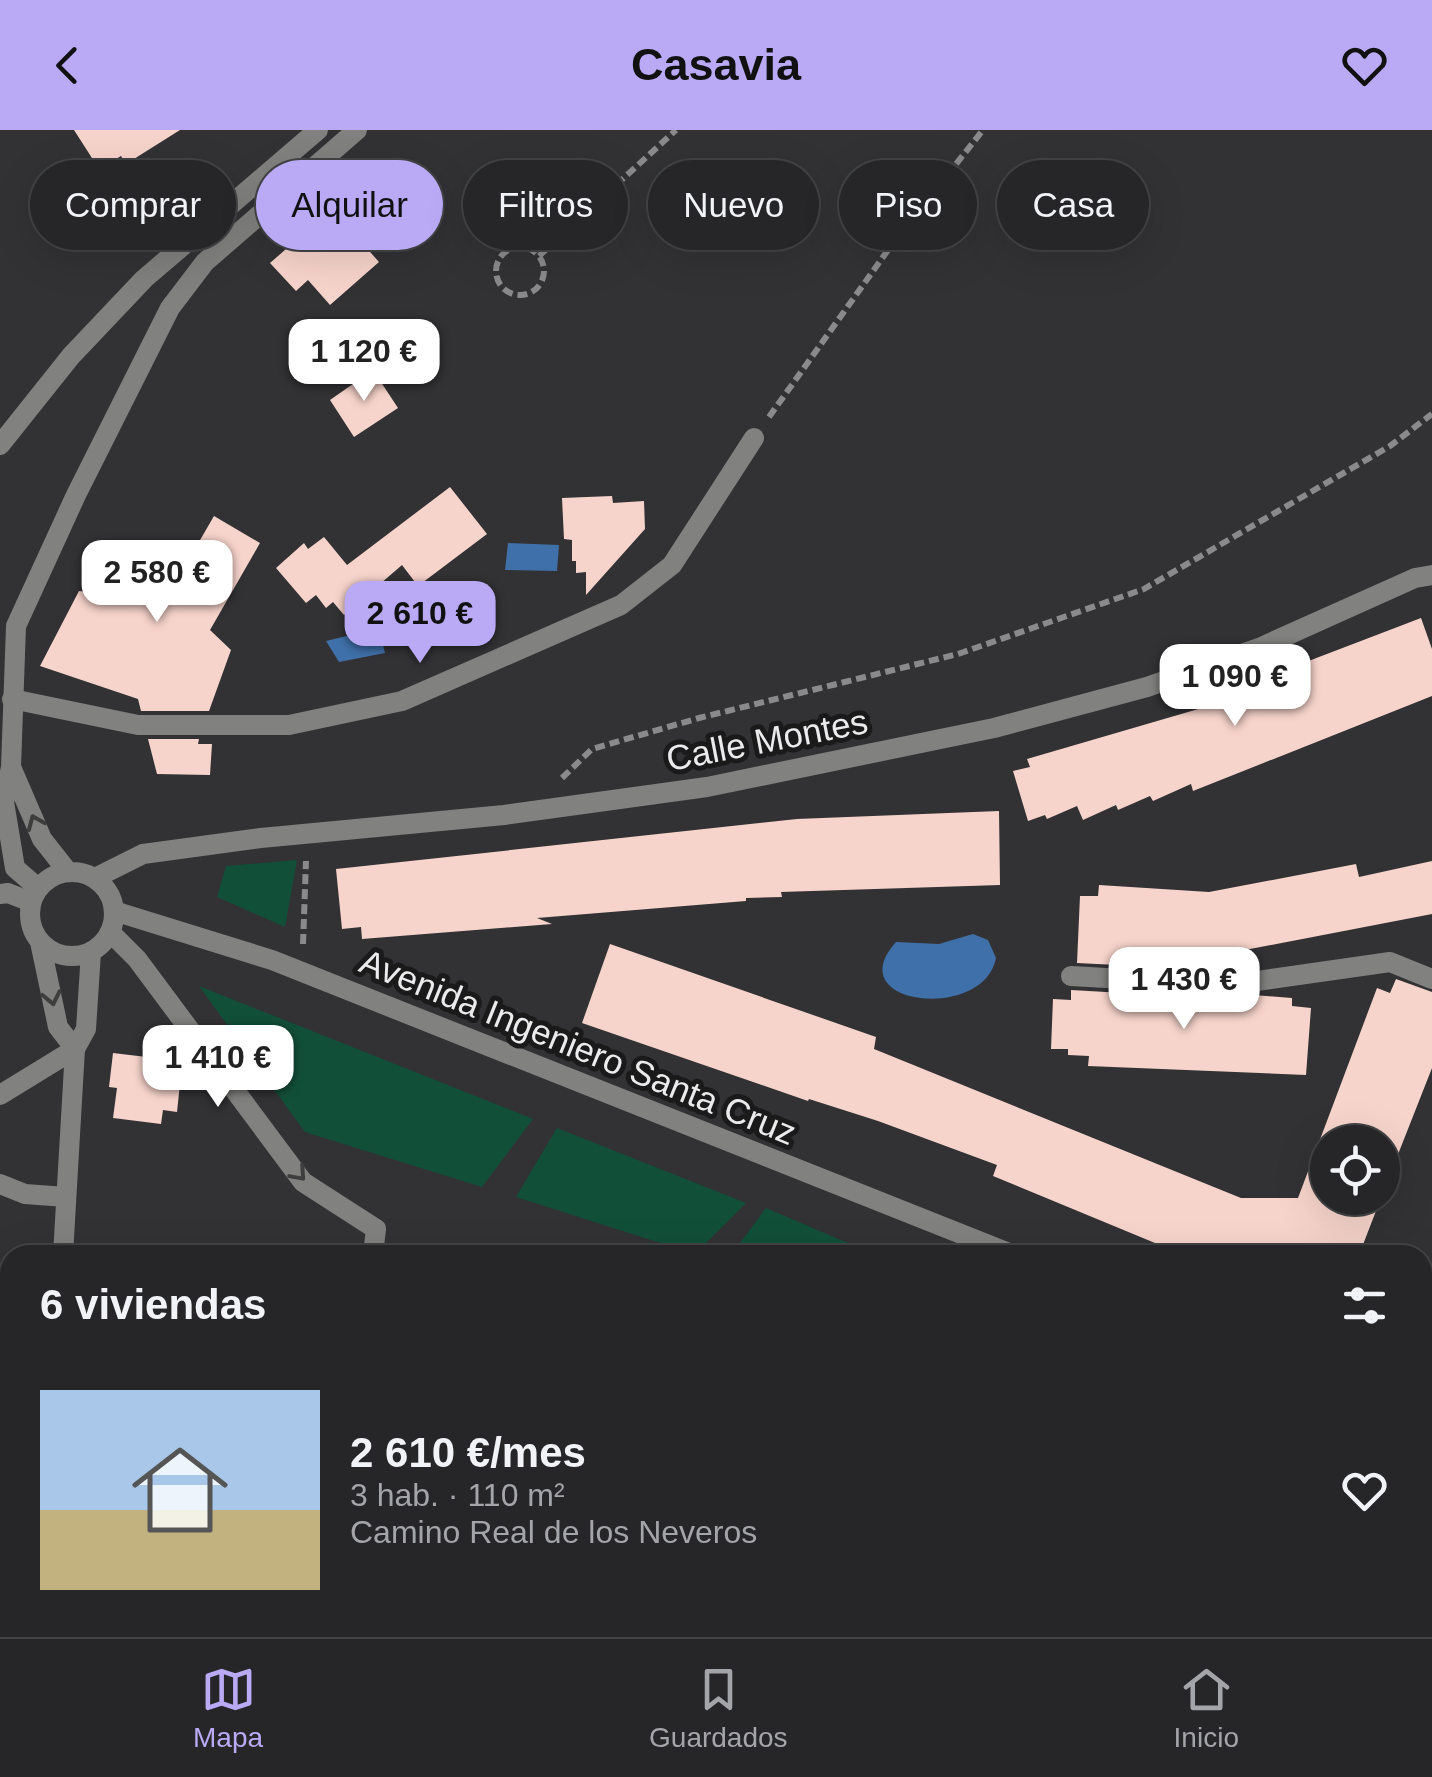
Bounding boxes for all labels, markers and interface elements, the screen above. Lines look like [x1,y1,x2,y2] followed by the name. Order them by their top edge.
[40,38,95,93] icon: back
[1337,38,1392,93] icon: heart
[631,39,801,90] text: Casavia
[30,160,236,250] chip: Comprar
[256,160,443,250] chip: Alquilar
[463,160,628,250] chip: Filtros
[648,160,819,250] chip: Nuevo
[839,160,977,250] chip: Piso
[997,160,1149,250] chip: Casa
[272,319,456,404] pin: 1 120 €
[311,333,417,369] text: 1 120 €
[65,540,249,625] pin: 2 580 €
[104,554,210,590] text: 2 580 €
[328,581,512,666] pin: 2 610 €
[367,595,473,631] text: 2 610 €
[1143,644,1327,729] pin: 1 090 €
[1182,658,1288,694] text: 1 090 €
[663,701,871,778] street label: Calle Montes
[27,815,47,833] one-way arrow
[355,941,802,1152] street label: Avenida Ingeniero Santa Cruz
[1092,947,1276,1032] pin: 1 430 €
[1131,961,1237,997] text: 1 430 €
[40,990,61,1007] one-way arrow
[126,1025,310,1110] pin: 1 410 €
[165,1039,271,1075] text: 1 410 €
[1310,1125,1400,1215] map controls
[1310,1125,1400,1215] button: locate
[287,1162,305,1181] one-way arrow
[1337,1278,1392,1333] icon: filters
[40,1281,266,1328] text: 6 viviendas
[350,1429,586,1476] text: 2 610 €/mes
[120,1430,240,1550] icon: home
[1337,1463,1392,1518] icon: heart
[350,1477,565,1513] text: 3 hab. · 110 m²
[350,1514,757,1550] text: Camino Real de los Neveros
[193,1662,263,1754] tab: Mapa
[649,1662,788,1754] tab: Guardados
[1174,1662,1239,1754] tab: Inicio

